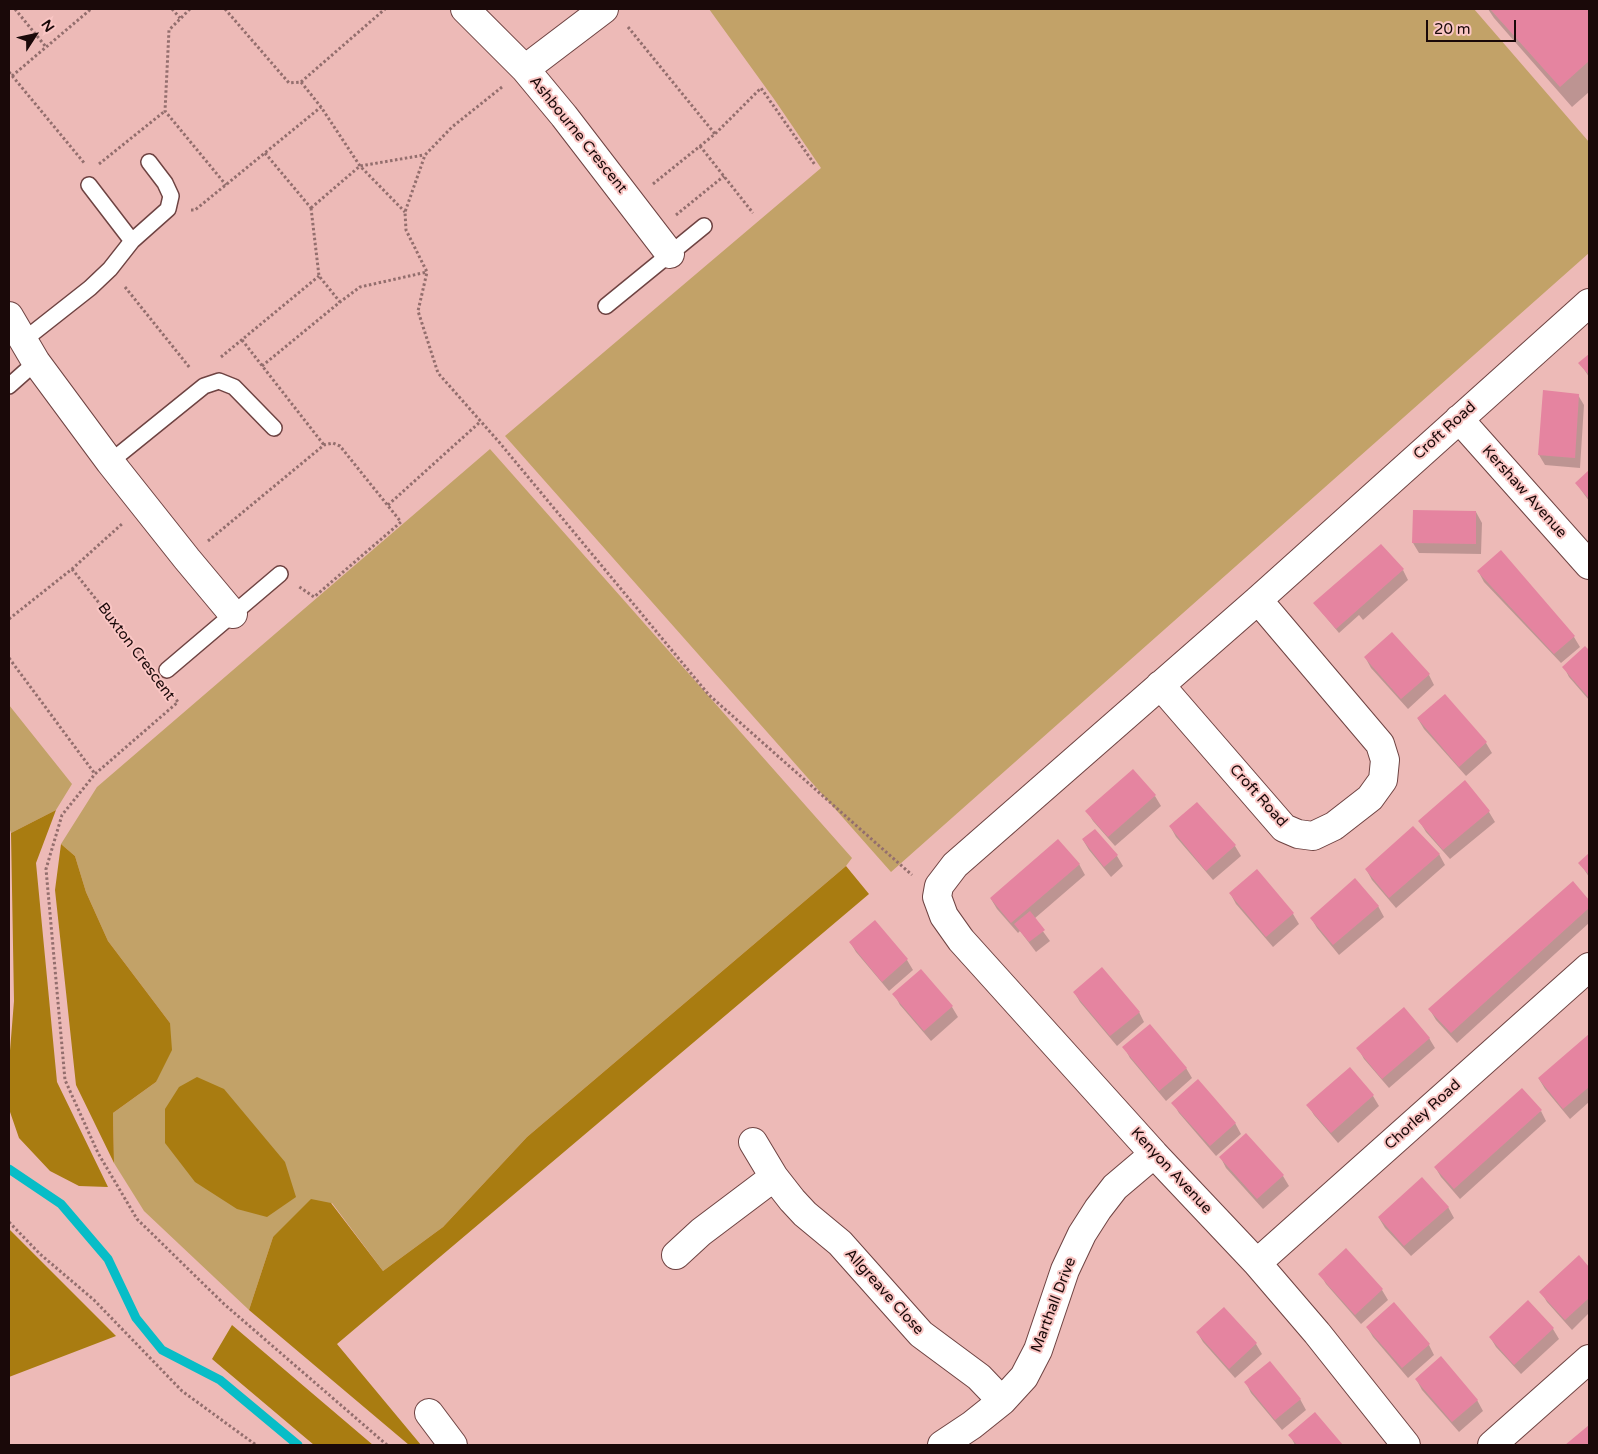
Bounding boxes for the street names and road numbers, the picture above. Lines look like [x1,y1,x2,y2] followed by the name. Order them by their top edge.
[525,73,631,197] street label: Ashbourne Crescent
[1410,398,1480,464] street label: Croft Road
[1478,442,1570,542] street label: Kershaw Avenue
[93,600,179,704] street label: Buxton Crescent
[1225,761,1291,831] street label: Croft Road
[1381,1076,1465,1154] street label: Chorley Road
[1126,1124,1216,1218] street label: Kenyon Avenue
[841,1245,927,1339] street label: Allgreave Close
[1028,1255,1080,1355] street label: Marthall Drive

